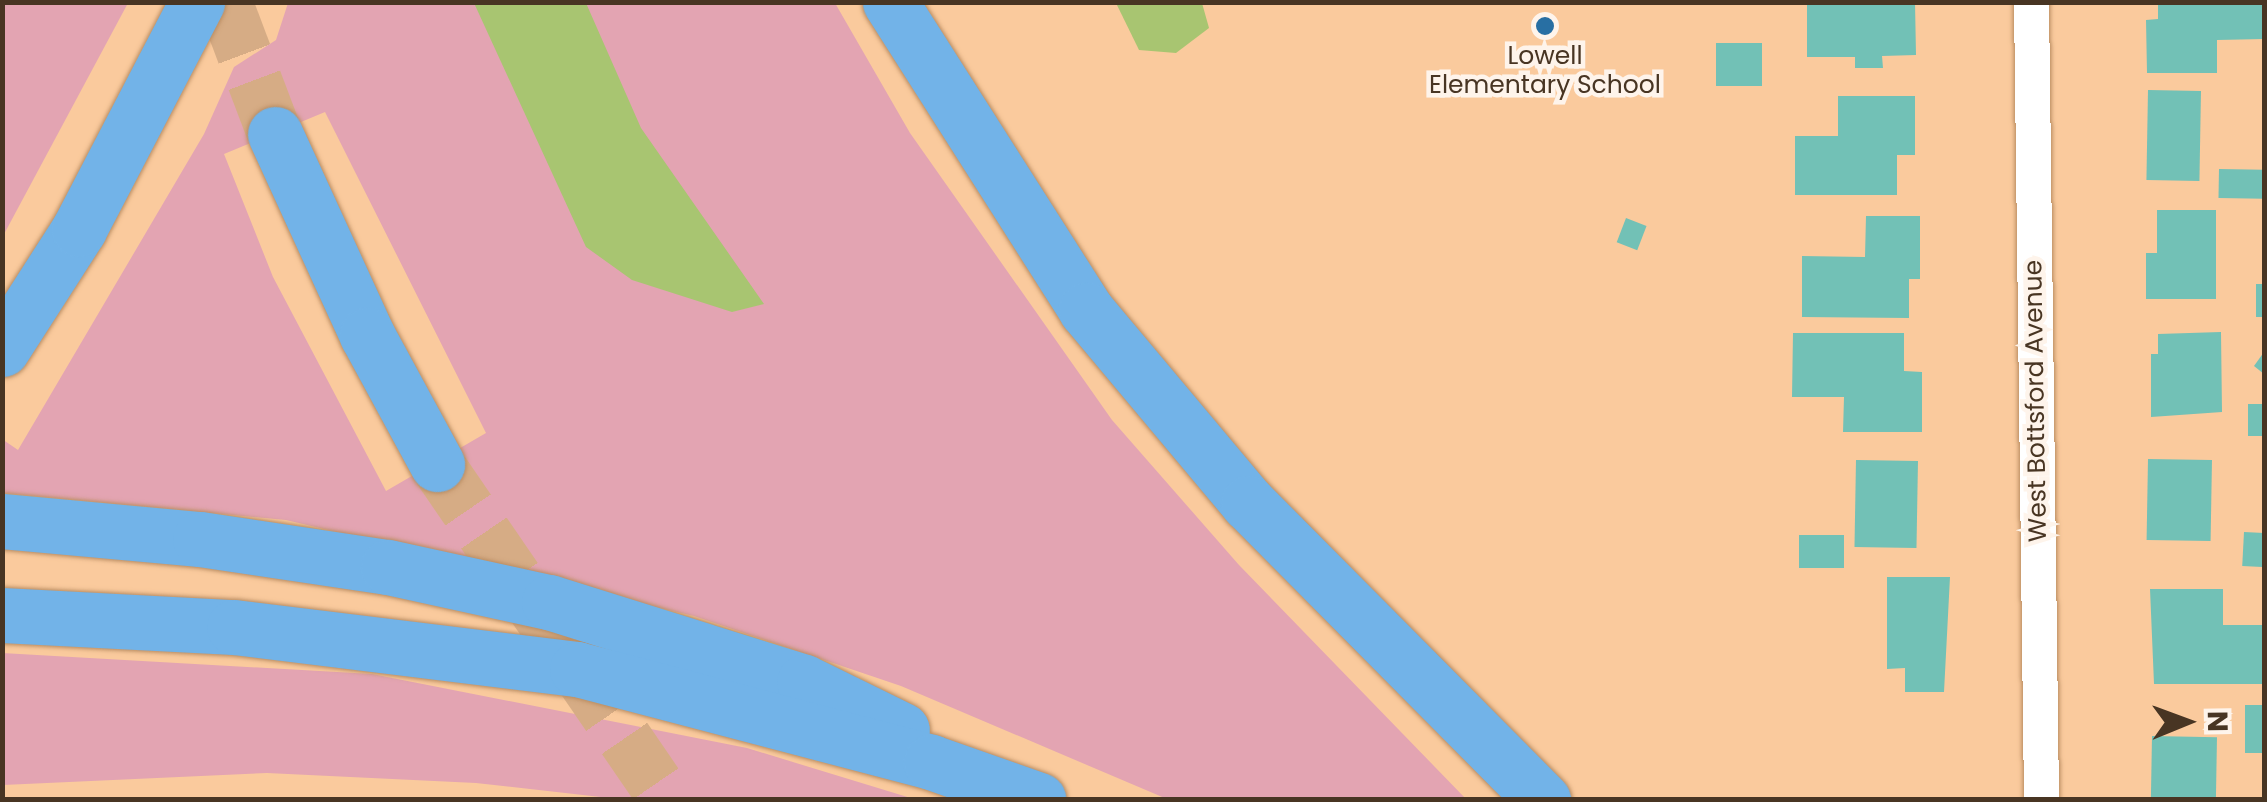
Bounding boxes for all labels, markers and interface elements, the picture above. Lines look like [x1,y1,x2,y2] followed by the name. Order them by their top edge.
[1534,15,1556,37] marker: Lowell Elementary School
[1429,42,1661,101] place label: Lowell Elementary School
[2019,260,2053,542] street label: West Bottsford Avenue
[2137,672,2237,772] north arrow
[2198,711,2237,732] text: N

